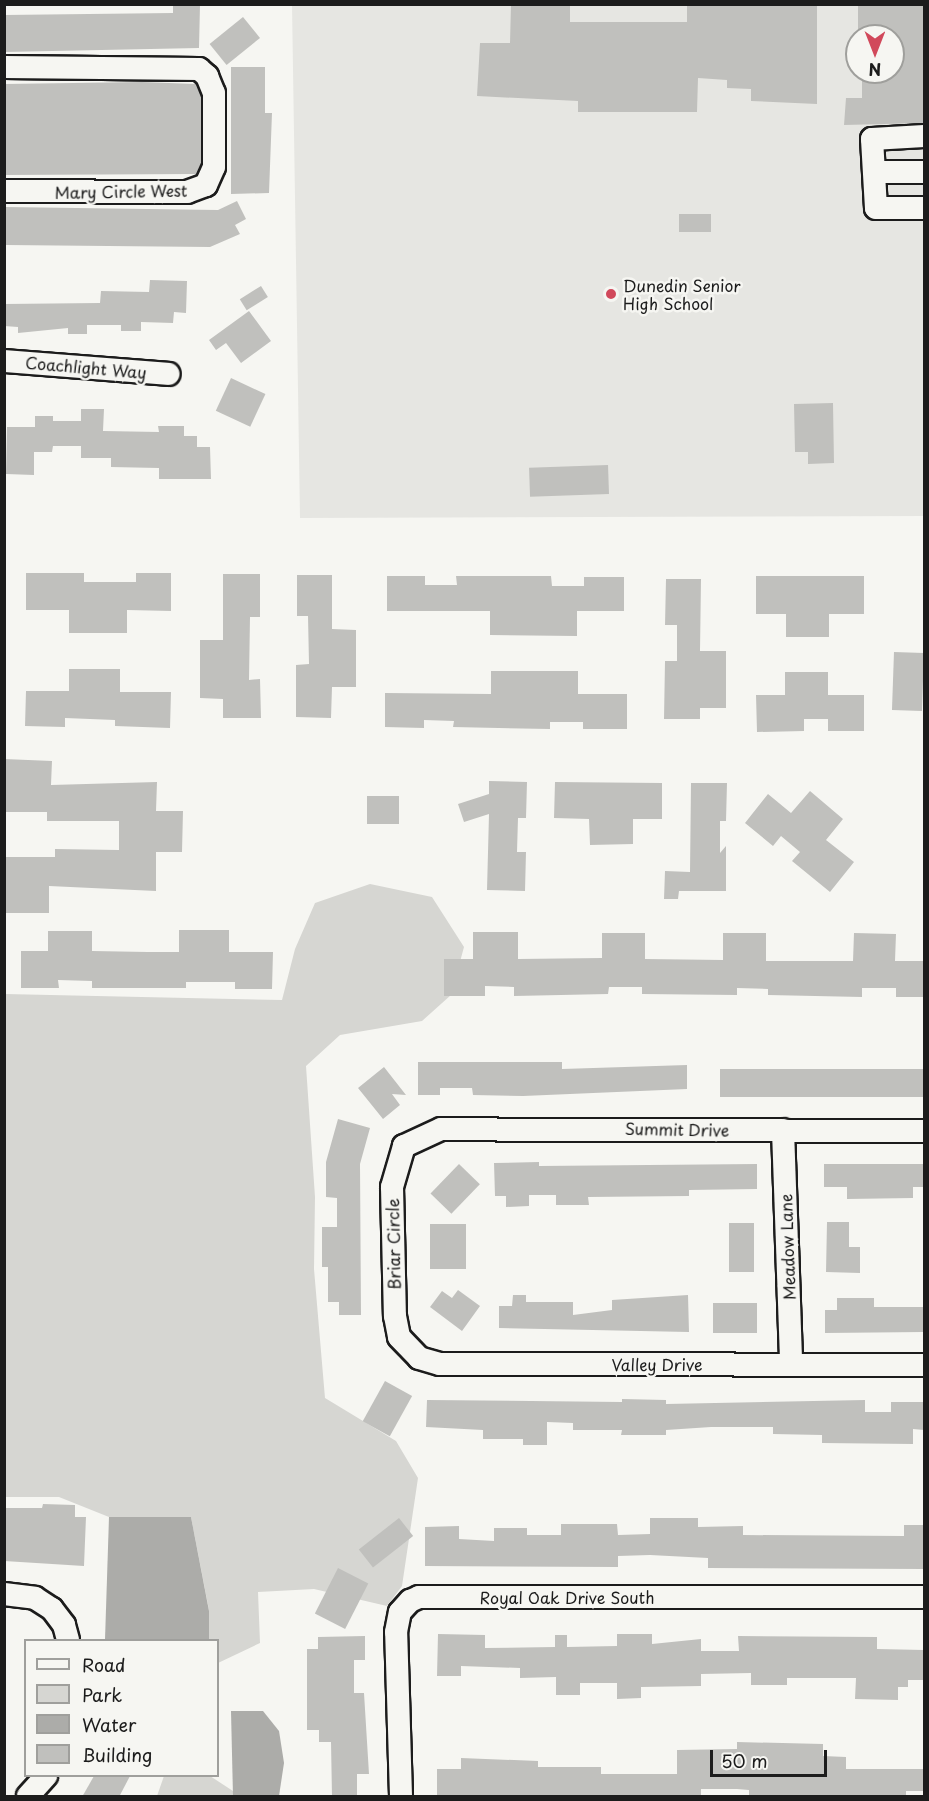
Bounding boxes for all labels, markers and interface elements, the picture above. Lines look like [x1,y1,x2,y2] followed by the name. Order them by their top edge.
[845,24,905,84] north arrow
[869,58,881,82] text: N
[53,180,189,202] street label: Mary Circle West
[623,275,741,313] place label: Dunedin Senior High School
[604,287,618,301] marker: Dunedin Senior High School
[25,352,147,382] street label: Coachlight Way
[624,1118,730,1140] street label: Summit Drive
[776,1194,798,1300] street label: Meadow Lane
[383,1198,403,1290] street label: Briar Circle
[611,1354,703,1374] street label: Valley Drive
[479,1587,655,1607] street label: Royal Oak Drive South
[24,1639,219,1777] legend
[82,1651,126,1678] text: Road
[82,1681,122,1708] text: Park
[82,1711,136,1738] text: Water
[713,1738,830,1776] scale bar
[82,1741,152,1768] text: Building
[721,1747,768,1774] text: 50 m

